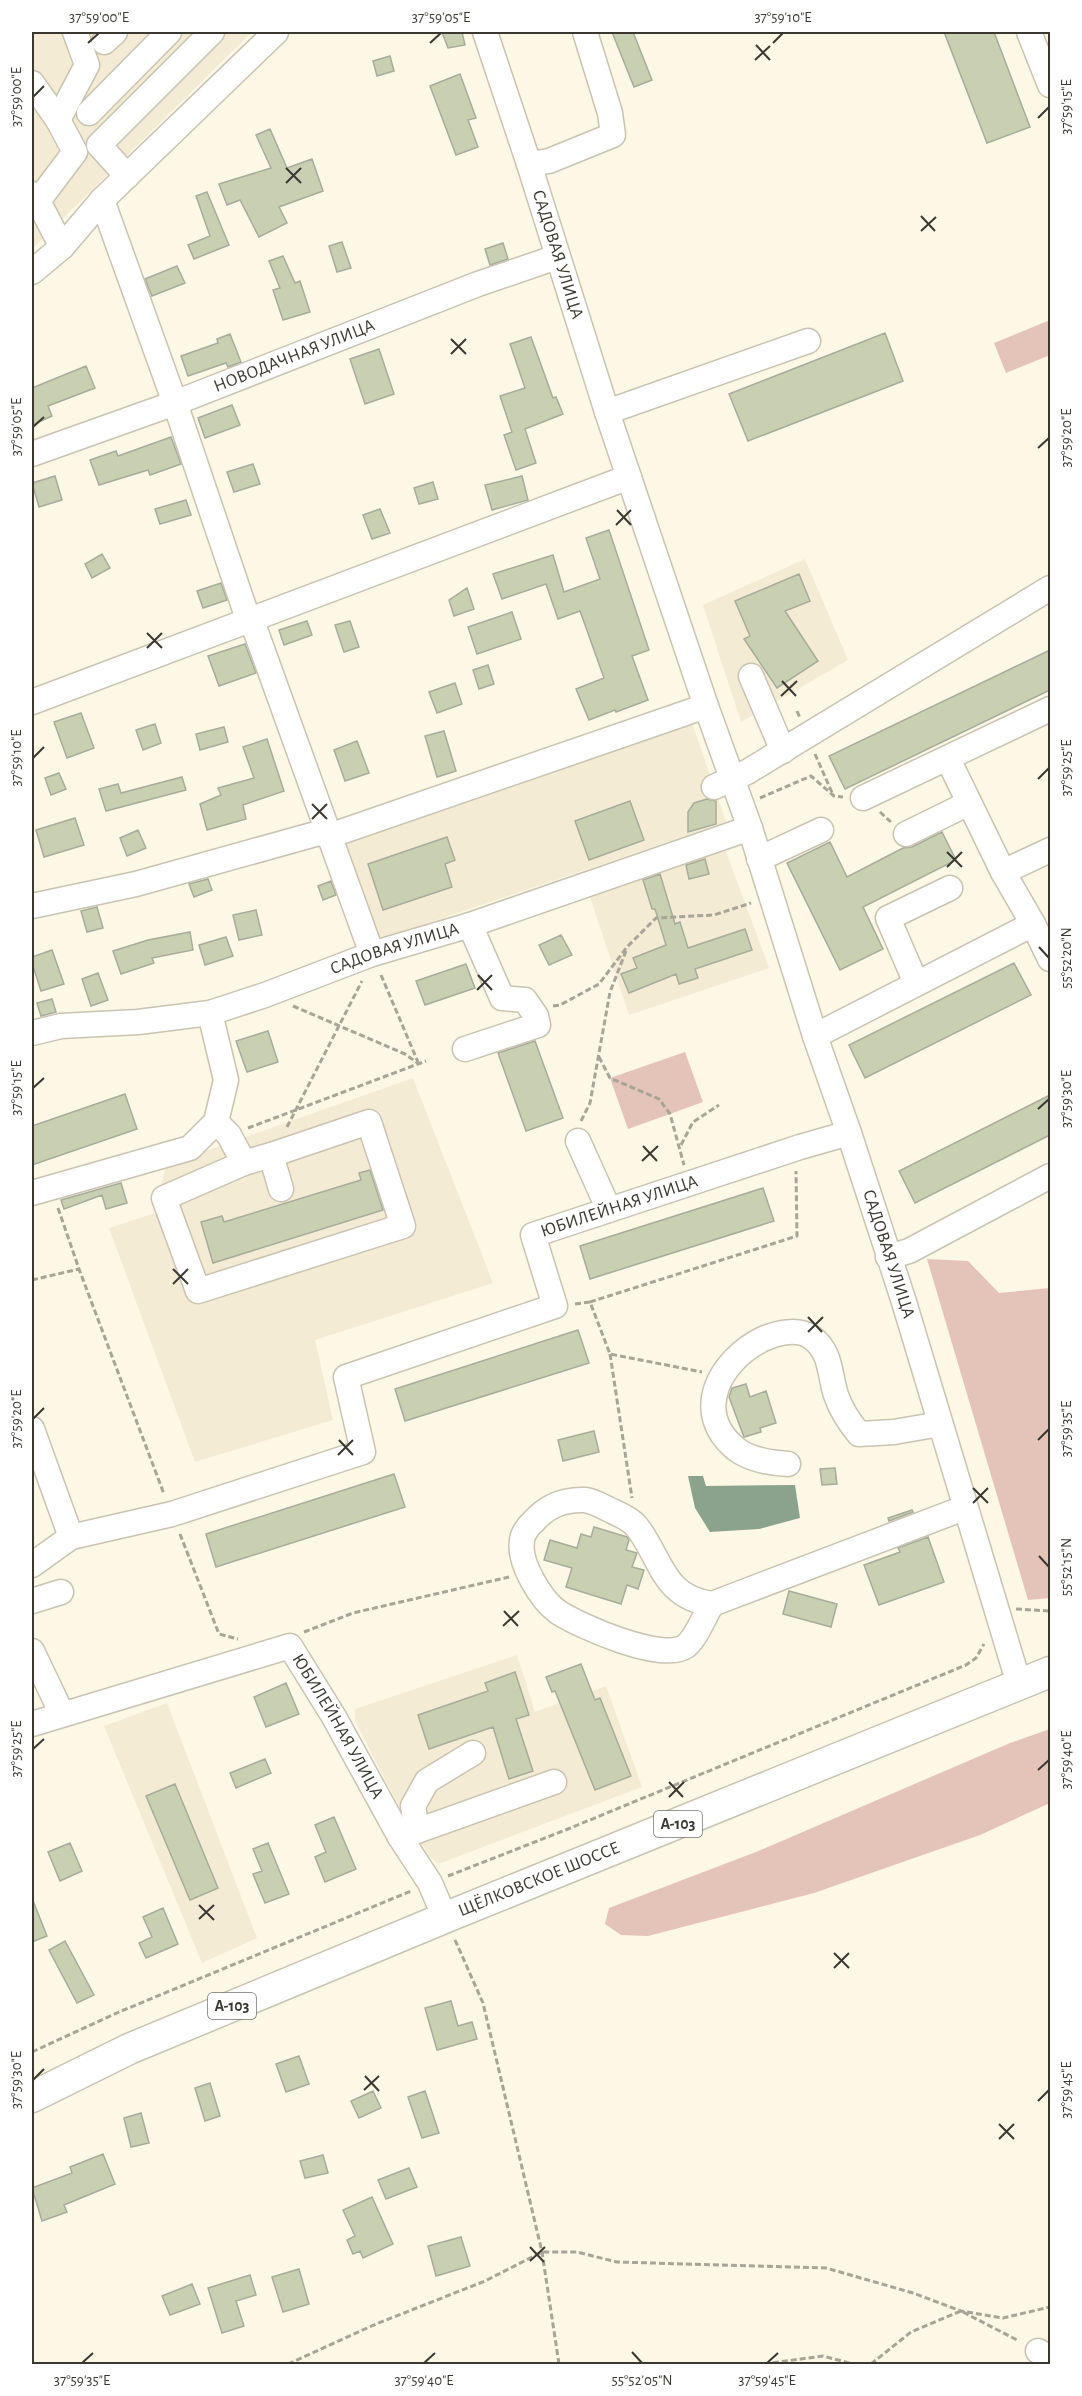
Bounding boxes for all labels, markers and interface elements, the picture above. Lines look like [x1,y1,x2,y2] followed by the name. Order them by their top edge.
[69,10,129,25] text: 37°59'00"E
[412,10,470,25] text: 37°59'05"E
[754,10,812,25] text: 37°59'10"E
[9,67,24,127] text: 37°59'00"E
[1059,79,1074,135] text: 37°59'15"E
[529,188,586,322] street label: САДОВАЯ УЛИЦА
[211,316,378,396] street label: НОВОДАЧНАЯ УЛИЦА
[9,398,24,456] text: 37°59'05"E
[1059,409,1074,467] text: 37°59'20"E
[9,729,24,787] text: 37°59'10"E
[1059,739,1074,797] text: 37°59'25"E
[328,920,461,978] street label: САДОВАЯ УЛИЦА
[1059,927,1074,989] text: 55°52'20"N
[9,1060,24,1116] text: 37°59'15"E
[1059,1070,1074,1128] text: 37°59'30"E
[538,1172,700,1241] street label: ЮБИЛЕЙНАЯ УЛИЦА
[859,1187,918,1321] street label: САДОВАЯ УЛИЦА
[9,1390,24,1448] text: 37°59'20"E
[1059,1401,1074,1457] text: 37°59'35"E
[1059,1538,1074,1596] text: 55°52'15"N
[288,1651,386,1802] street label: ЮБИЛЕЙНАЯ УЛИЦА
[9,1720,24,1778] text: 37°59'25"E
[1059,1730,1074,1790] text: 37°59'40"E
[654,1811,702,1837] road number: А-103
[456,1839,622,1920] street label: ЩЁЛКОВСКОЕ ШОССЕ
[208,1993,256,2019] road number: А-103
[9,2051,24,2109] text: 37°59'30"E
[1059,2061,1074,2119] text: 37°59'45"E
[54,2373,110,2388] text: 37°59'35"E
[394,2373,454,2388] text: 37°59'40"E
[611,2373,673,2388] text: 55°52'05"N
[738,2373,796,2388] text: 37°59'45"E

